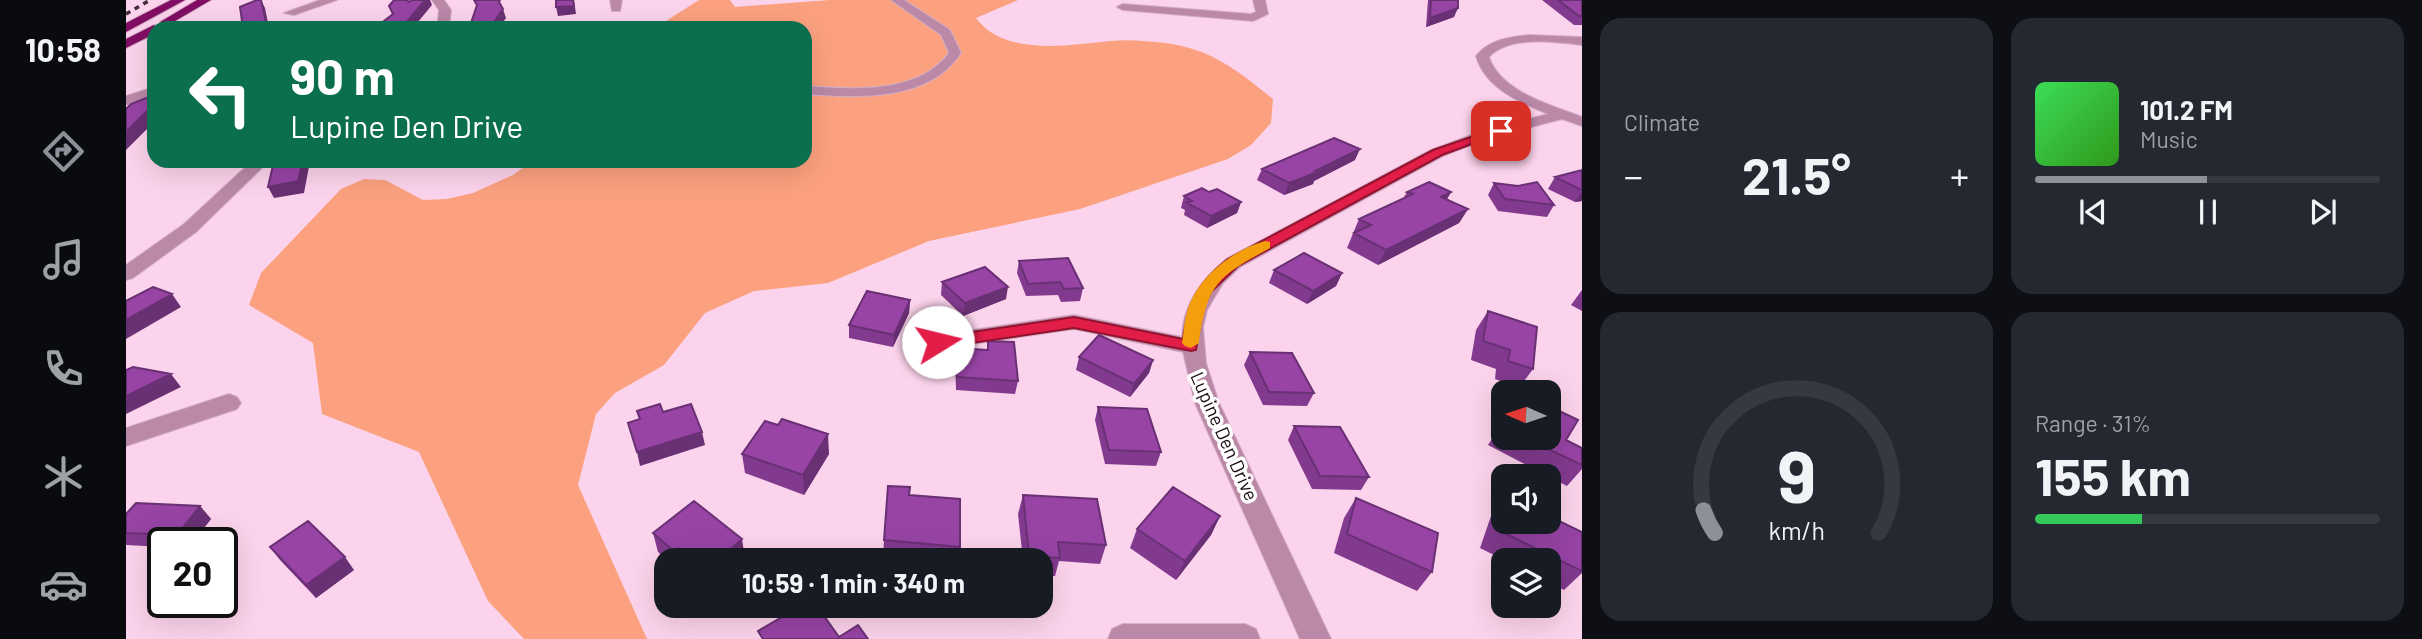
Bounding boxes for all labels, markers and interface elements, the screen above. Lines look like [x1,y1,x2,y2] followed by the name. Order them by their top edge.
[25,30,101,68] text: 10:58
[290,46,395,105] text: 90 m
[175,49,266,140] icon: left
[2140,94,2233,125] text: 101.2 FM
[1471,101,1531,161] pin
[290,106,523,144] text: Lupine Den Drive
[1624,108,1700,136] text: Climate
[1482,112,1520,150] icon: arrive
[2140,125,2198,153] text: Music
[39,127,88,176] icon: directions
[1742,143,1851,205] text: 21.5°
[1624,152,1643,198] text: −
[1950,152,1969,198] text: +
[2074,193,2112,231] icon: previous
[2189,193,2227,231] icon: pause
[2304,193,2342,231] icon: next
[39,235,88,284] icon: music
[901,305,975,379] position arrow
[39,344,88,393] icon: phone
[1186,368,1264,504] street label: Lupine Den Drive
[1491,380,1561,450] north arrow
[1491,380,1561,618] map controls
[2035,409,2151,437] text: Range · 31%
[1777,430,1816,518] text: 9
[2035,444,2191,506] text: 155 km
[39,452,88,501] icon: climate
[1491,464,1561,534] button: sound
[1768,514,1825,544] text: km/h
[147,527,238,618] speed limit sign: 20
[1491,548,1561,618] button: layers
[39,560,88,609] icon: car
[742,567,965,598] text: 10:59 · 1 min · 340 m

